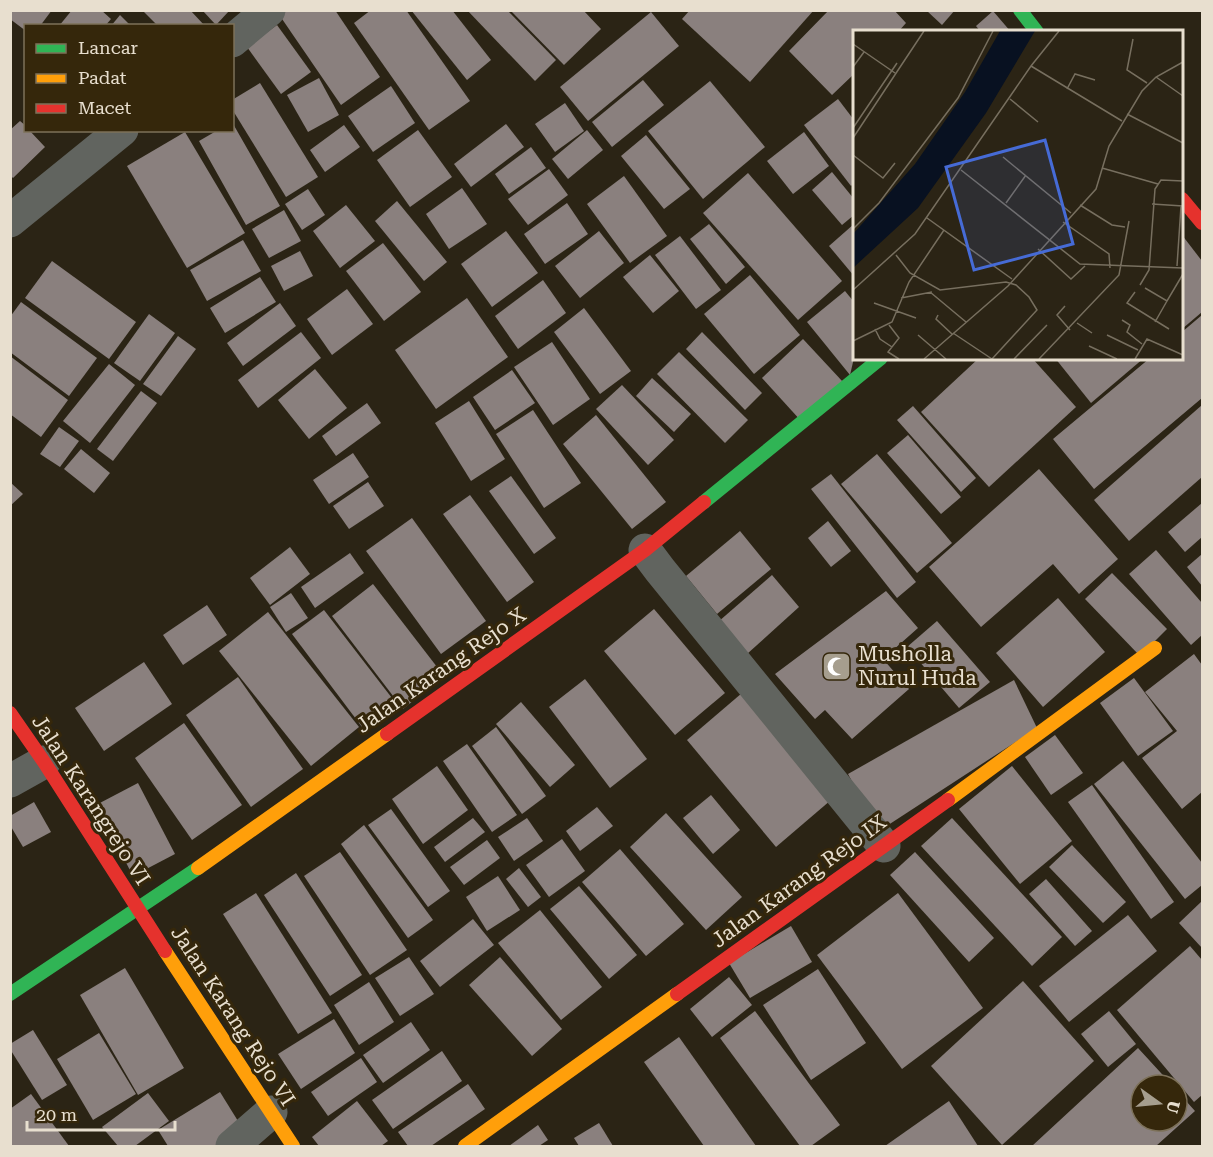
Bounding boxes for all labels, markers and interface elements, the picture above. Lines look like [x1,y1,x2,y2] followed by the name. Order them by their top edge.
[24,24,234,132] legend
[853,30,1183,360] inset map
[78,37,138,58] text: Lancar
[78,67,127,88] text: Padat
[78,97,131,118] text: Macet
[351,602,531,738] street label: Jalan Karang Rejo X
[858,642,977,690] place label: Musholla Nurul Huda
[821,650,853,682] mosque icon: Musholla Nurul Huda
[27,710,155,890] street label: Jalan Karangrejo VI
[707,810,891,952] street label: Jalan Karang Rejo IX
[166,922,300,1110] street label: Jalan Karang Rejo VI
[1129,1073,1189,1133] north arrow
[27,1094,176,1132] scale bar
[1162,1098,1184,1115] text: U
[36,1104,77,1125] text: 20 m

